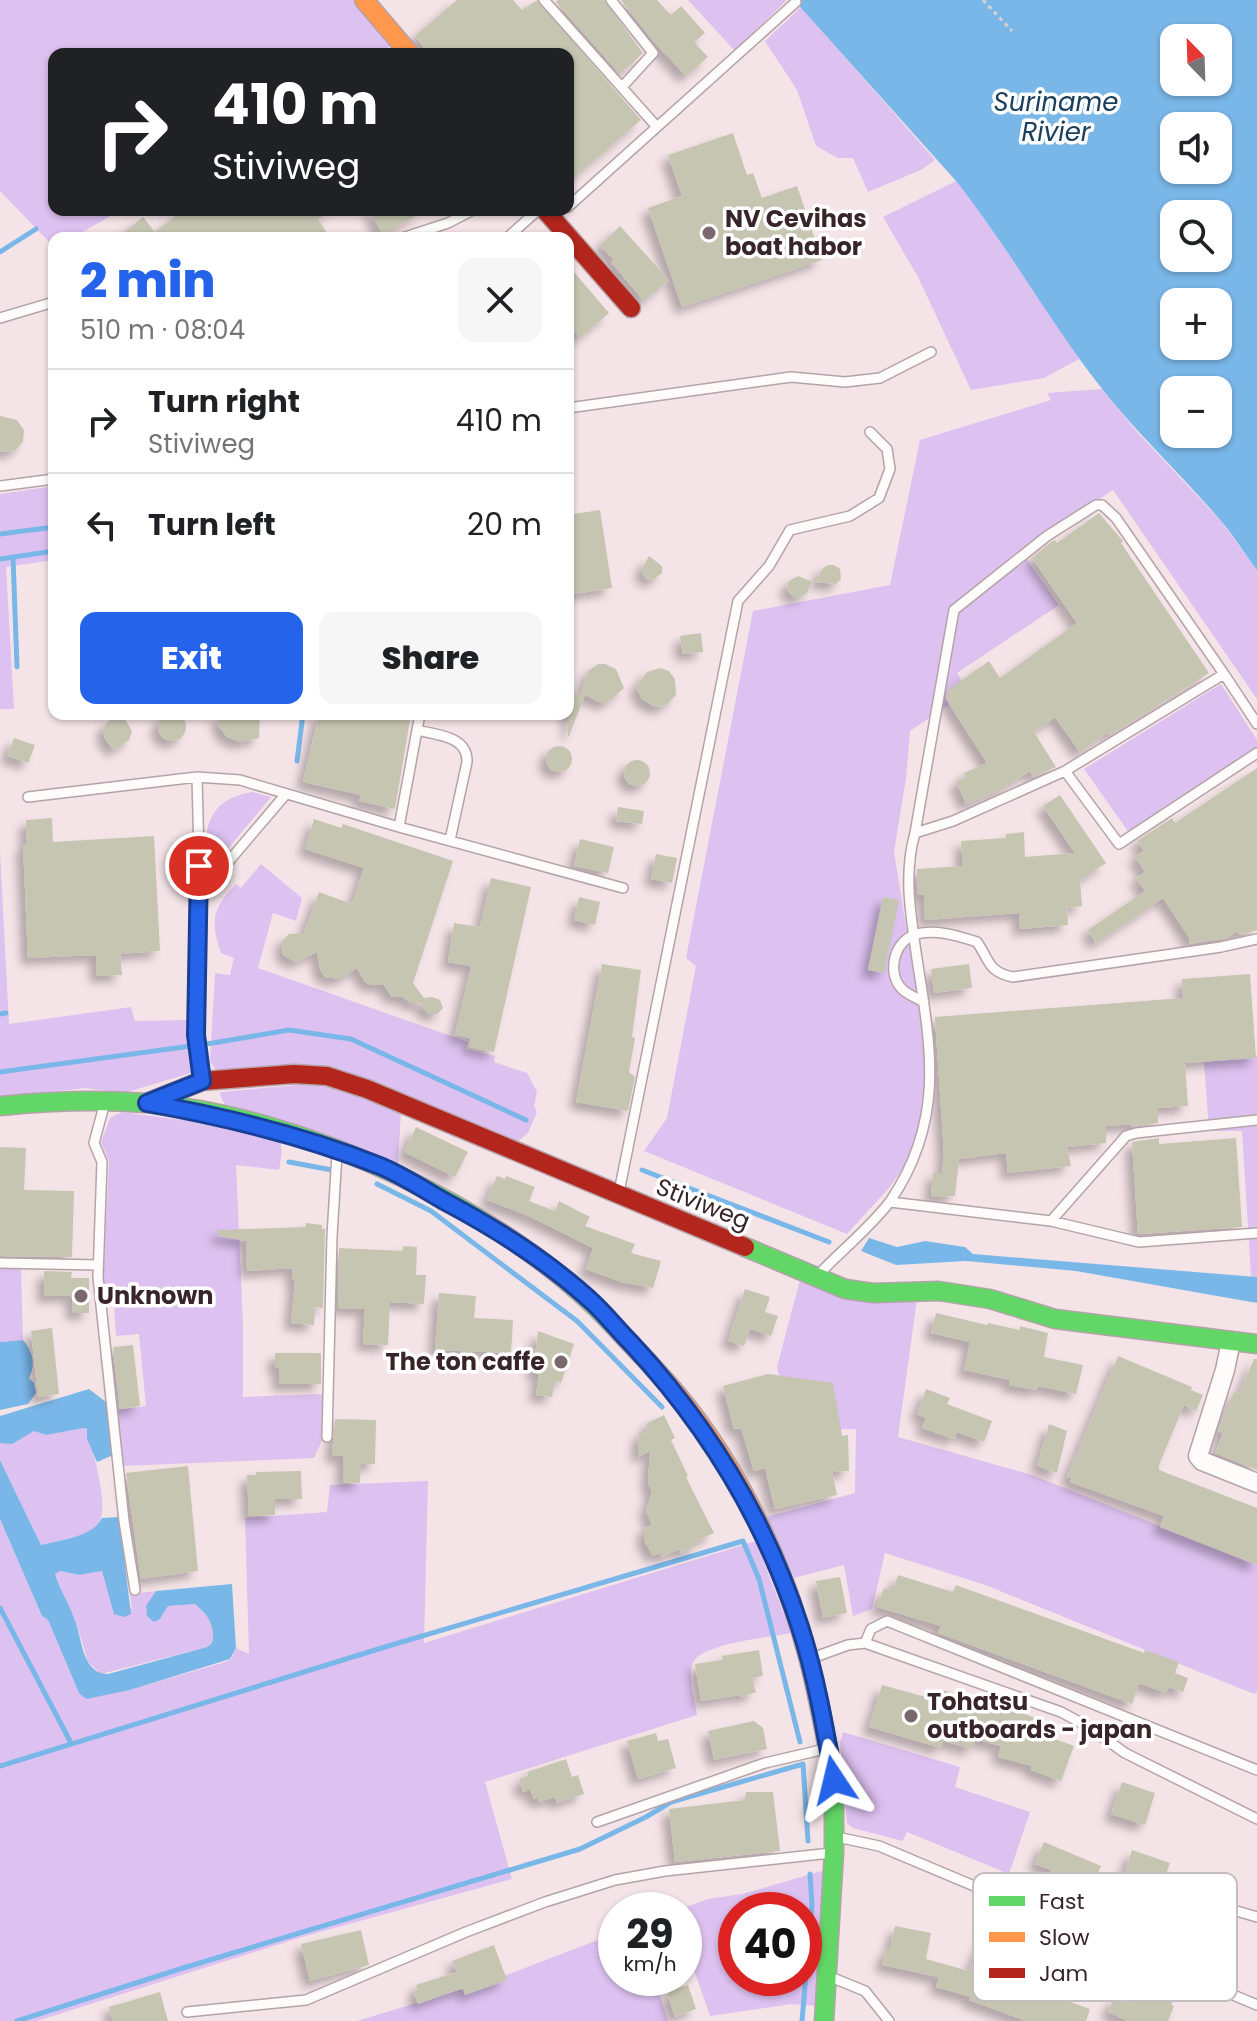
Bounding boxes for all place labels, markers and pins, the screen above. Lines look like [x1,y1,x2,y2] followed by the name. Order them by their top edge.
[725,202,867,263] place label: NV Cevihas boat habor
[700,224,718,242] marker: NV Cevihas boat habor
[165,832,233,900] pin
[97,1279,213,1312] place label: Unknown
[72,1287,90,1305] marker: Unknown
[386,1345,545,1378] place label: The ton caffe
[552,1353,570,1371] marker: The ton caffe
[927,1685,1152,1746] place label: Tohatsu outboards - japan
[902,1707,920,1725] marker: Tohatsu outboards - japan

